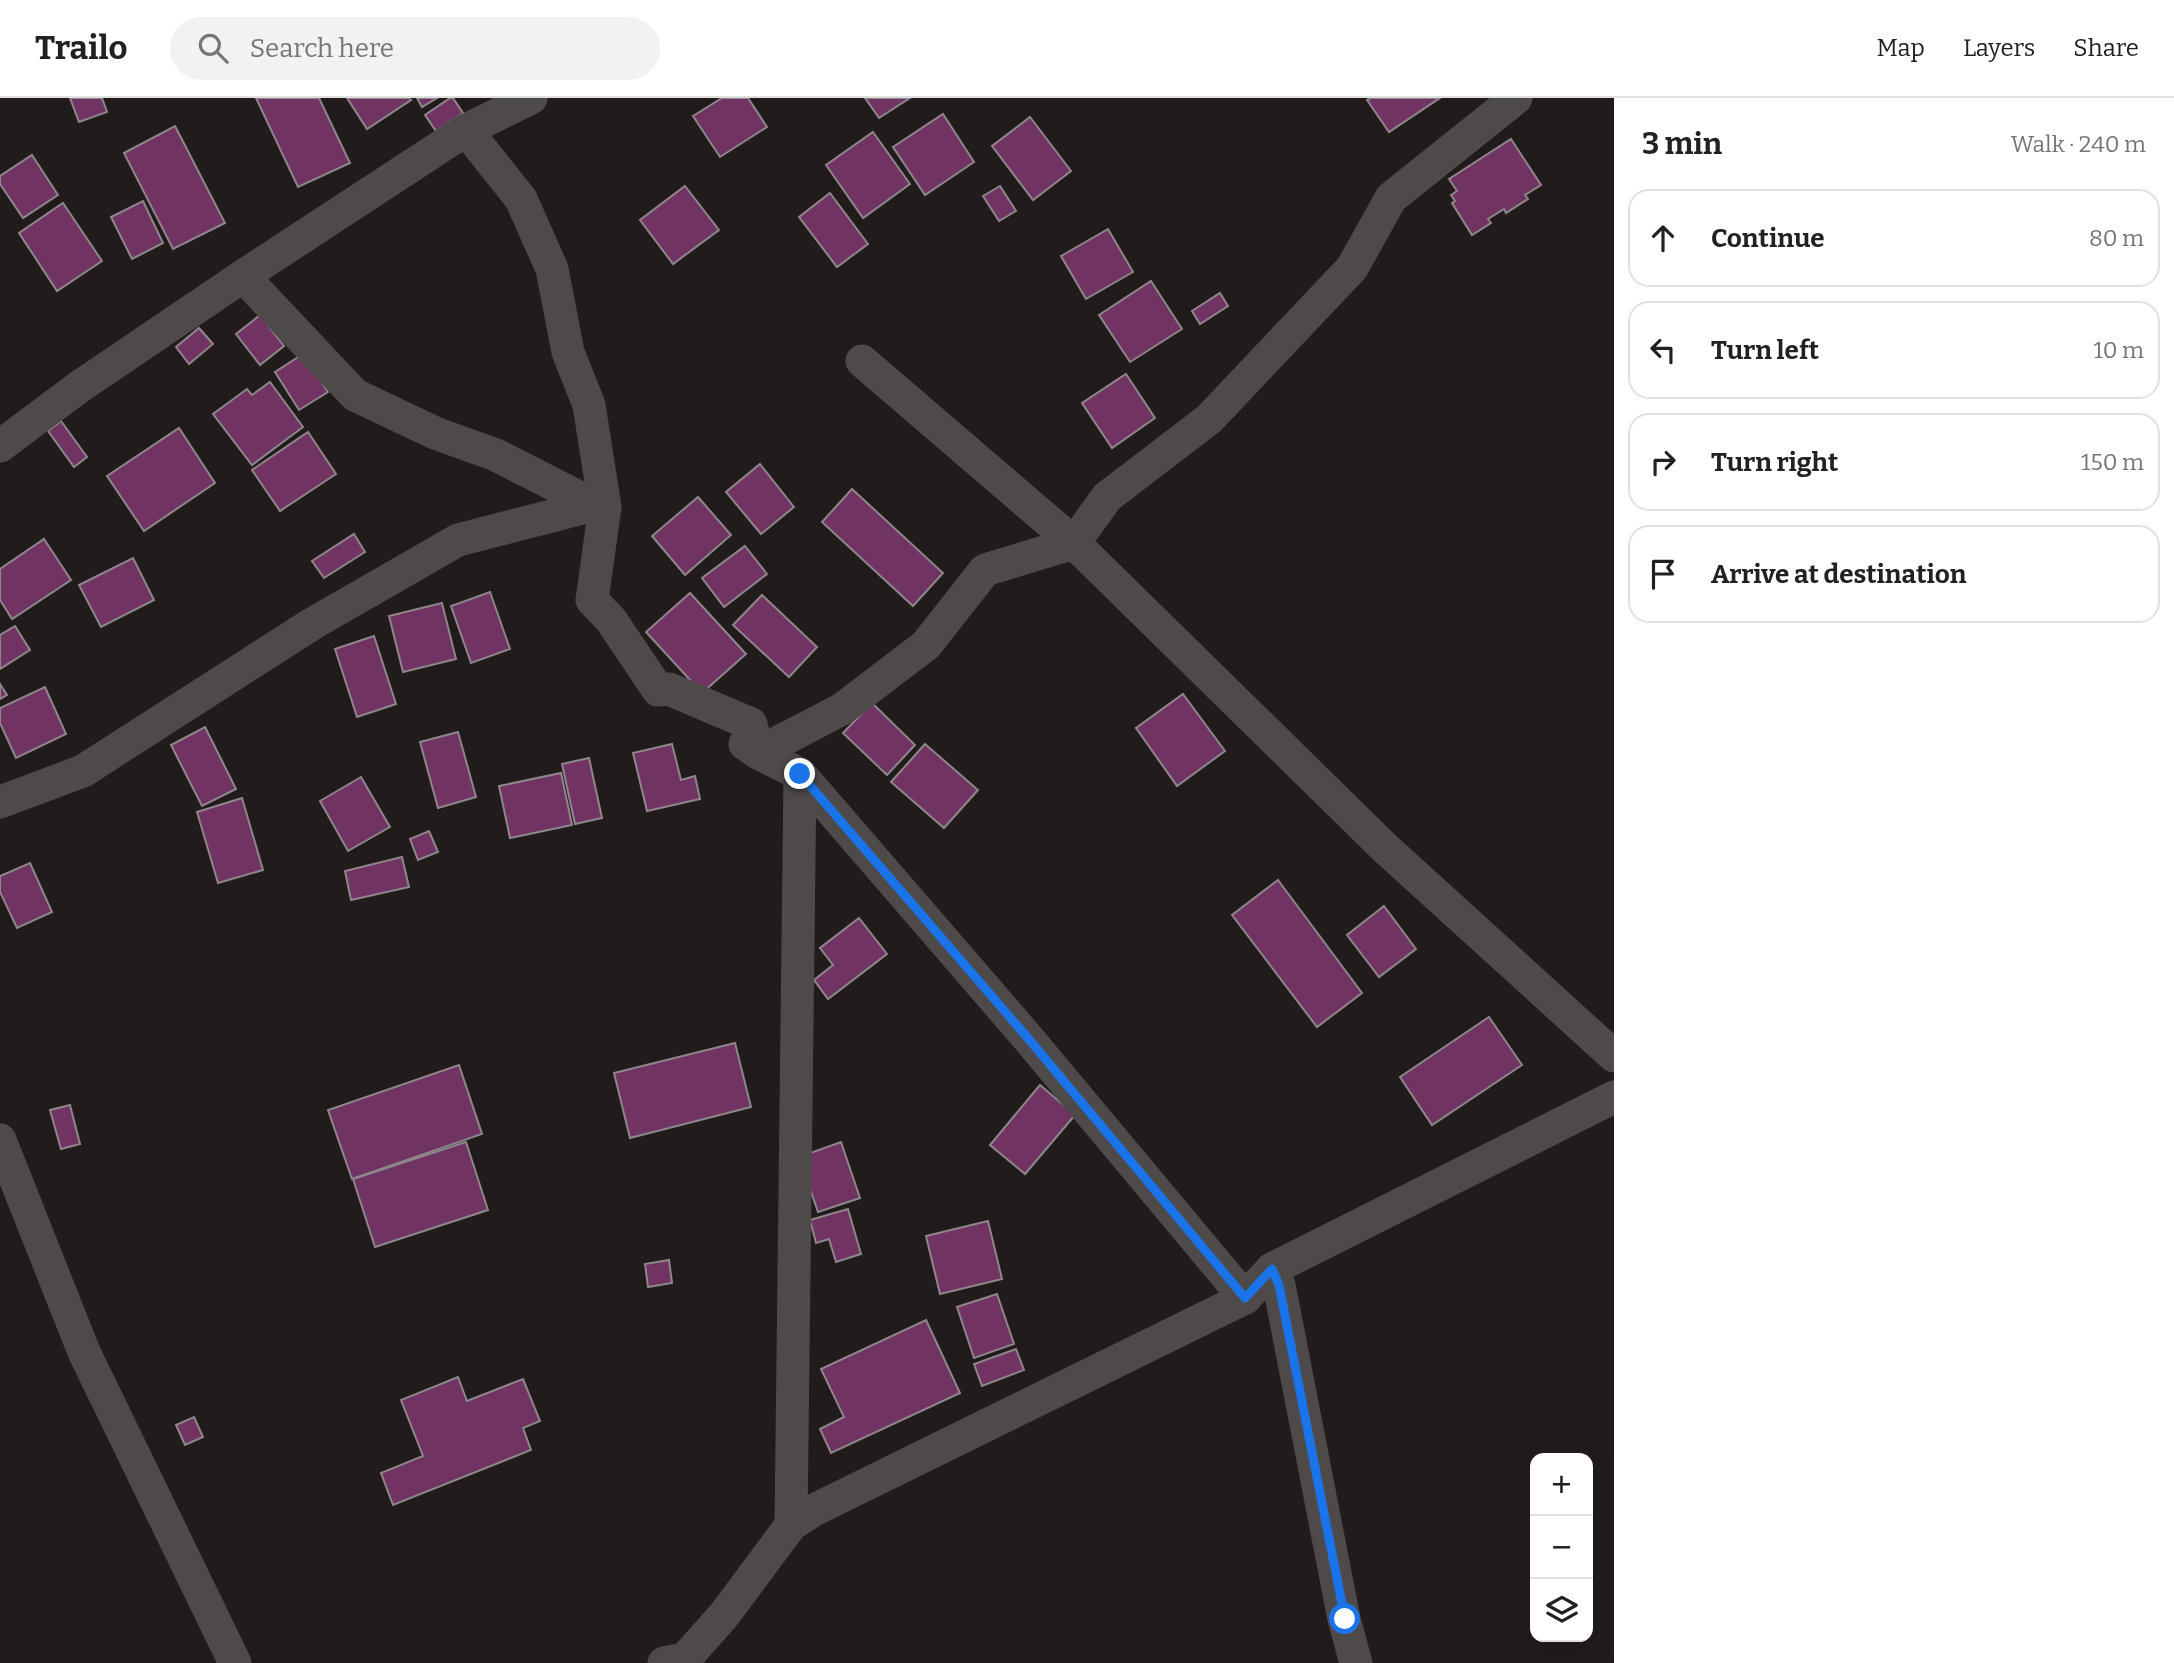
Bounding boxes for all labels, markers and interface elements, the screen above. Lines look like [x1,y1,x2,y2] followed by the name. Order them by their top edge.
[170,17,660,80] search box
[35,28,128,68] text: Trailo
[194,29,232,67] icon: search
[250,33,394,64] text: Search here
[1877,34,1925,62] text: Map
[1963,34,2035,62] text: Layers
[2073,34,2139,62] text: Share
[1642,126,1722,162] text: 3 min
[2011,130,2146,158] text: Walk · 240 m
[1644,219,1682,257] icon: ahead
[1711,223,1825,254] text: Continue
[2089,224,2144,252] text: 80 m
[1644,331,1682,369] icon: left
[1711,335,1819,366] text: Turn left
[2093,336,2144,364] text: 10 m
[1644,443,1682,481] icon: right
[1711,447,1838,478] text: Turn right
[2081,448,2144,476] text: 150 m
[1644,555,1682,593] icon: arrive
[1711,559,1966,590] text: Arrive at destination
[784,758,815,789] route end
[1530,1453,1593,1642] map controls
[1530,1453,1593,1516] button: +
[1530,1516,1593,1579] button: −
[1530,1579,1593,1642] button: layers
[1329,1603,1360,1634] route start

